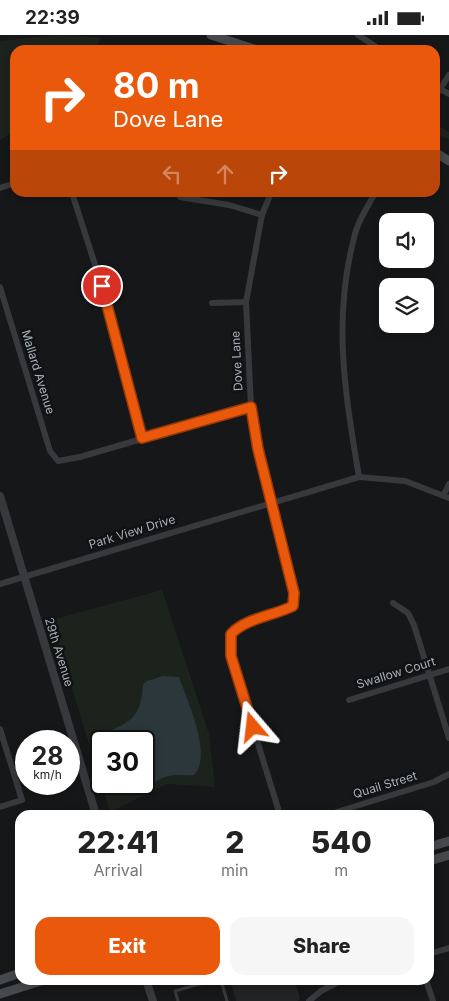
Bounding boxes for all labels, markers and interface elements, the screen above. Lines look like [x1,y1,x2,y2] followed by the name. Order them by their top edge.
[25,6,80,29] text: 22:39
[113,64,200,106] text: 80 m
[30,65,95,130] icon: right
[113,106,223,132] text: Dove Lane
[158,160,186,188] icon: left
[211,160,239,188] icon: ahead
[264,160,292,188] icon: right
[379,213,434,333] map controls
[379,213,434,268] button: sound
[81,265,123,307] pin
[88,272,116,300] icon: arrive
[379,278,434,333] button: layers
[19,328,58,416] street label: Mallard Avenue
[227,331,246,391] street label: Dove Lane
[87,511,177,552] street label: Park View Drive
[42,615,77,688] street label: 29th Avenue
[354,653,437,692] street label: Swallow Court
[226,700,278,752] position arrow
[90,730,155,795] speed limit sign: 30
[31,741,64,771] text: 28
[33,767,62,782] text: km/h
[351,768,419,801] street label: Quail Street
[77,824,159,860] text: 22:41
[225,824,244,860] text: 2
[311,824,372,860] text: 540
[93,860,143,880] text: Arrival
[221,860,248,880] text: min
[334,860,348,880] text: m
[35,917,220,975] button: Exit
[230,917,414,975] button: Share

